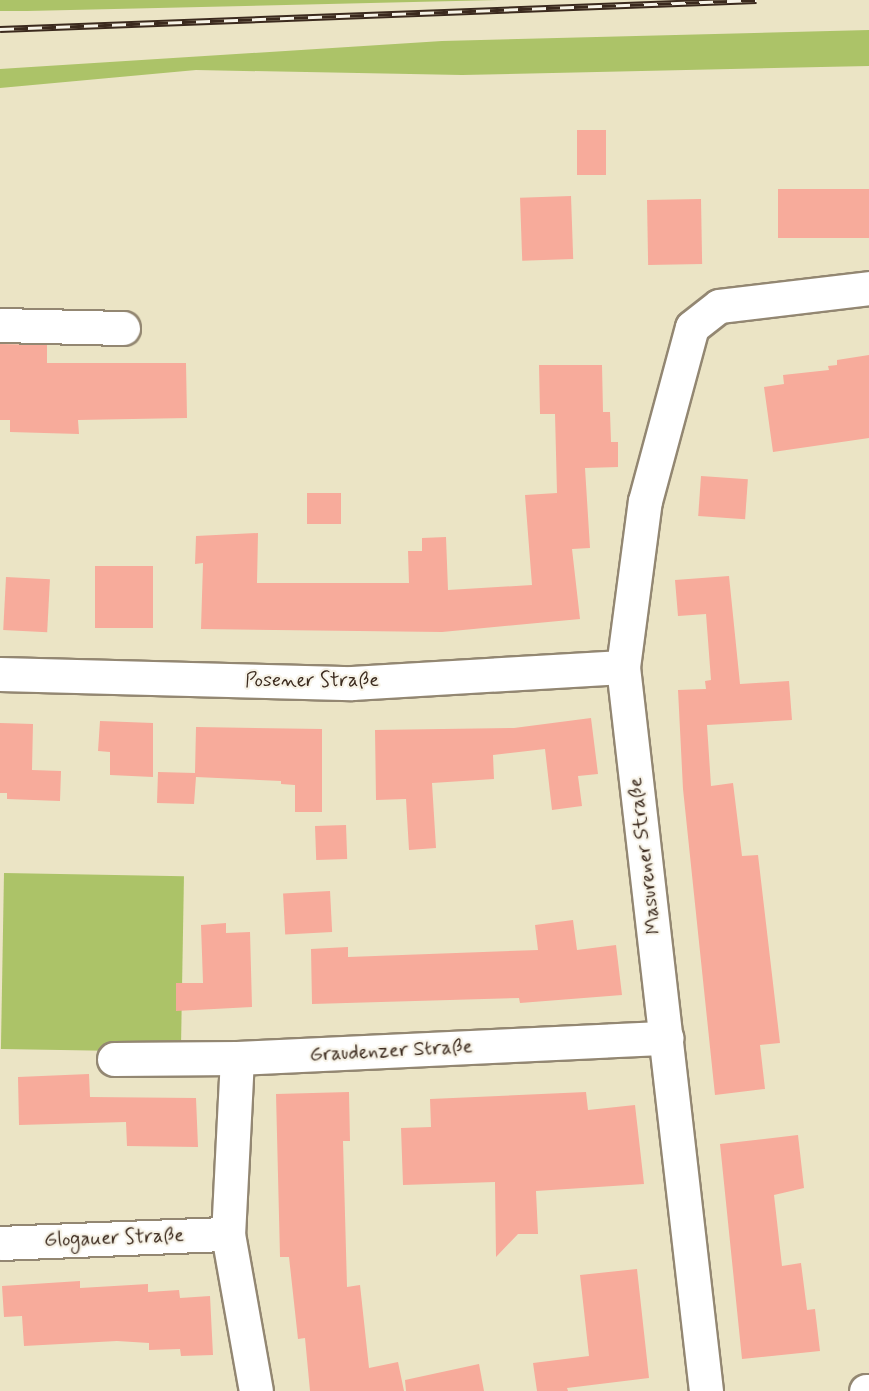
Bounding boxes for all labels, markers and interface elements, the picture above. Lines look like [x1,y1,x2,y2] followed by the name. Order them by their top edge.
[245,668,379,692] street label: Posener Straße
[624,778,666,934] street label: Masurener Straße
[309,1035,473,1067] street label: Graudenzer Straße
[44,1224,184,1252] street label: Glogauer Straße

